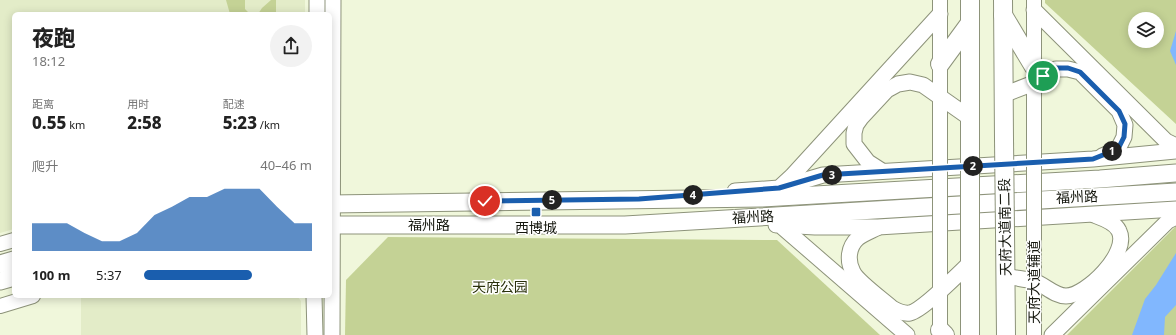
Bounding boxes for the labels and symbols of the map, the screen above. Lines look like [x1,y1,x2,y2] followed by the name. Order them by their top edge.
[1026,59,1060,93] pin
[1102,141,1122,161] pin: 1
[963,156,983,176] pin: 2
[822,165,842,185] pin: 3
[994,178,1015,276] street label: 天府大道南二段
[468,184,502,218] pin
[683,185,703,205] pin: 4
[1056,186,1098,207] street label: 福州路
[542,190,562,210] pin: 5
[530,206,542,218] marker: 西博城
[732,206,774,227] street label: 福州路
[408,215,450,234] street label: 福州路
[515,218,557,237] place label: 西博城
[1024,240,1043,324] street label: 天府大道辅道
[472,277,528,296] park label: 天府公园

